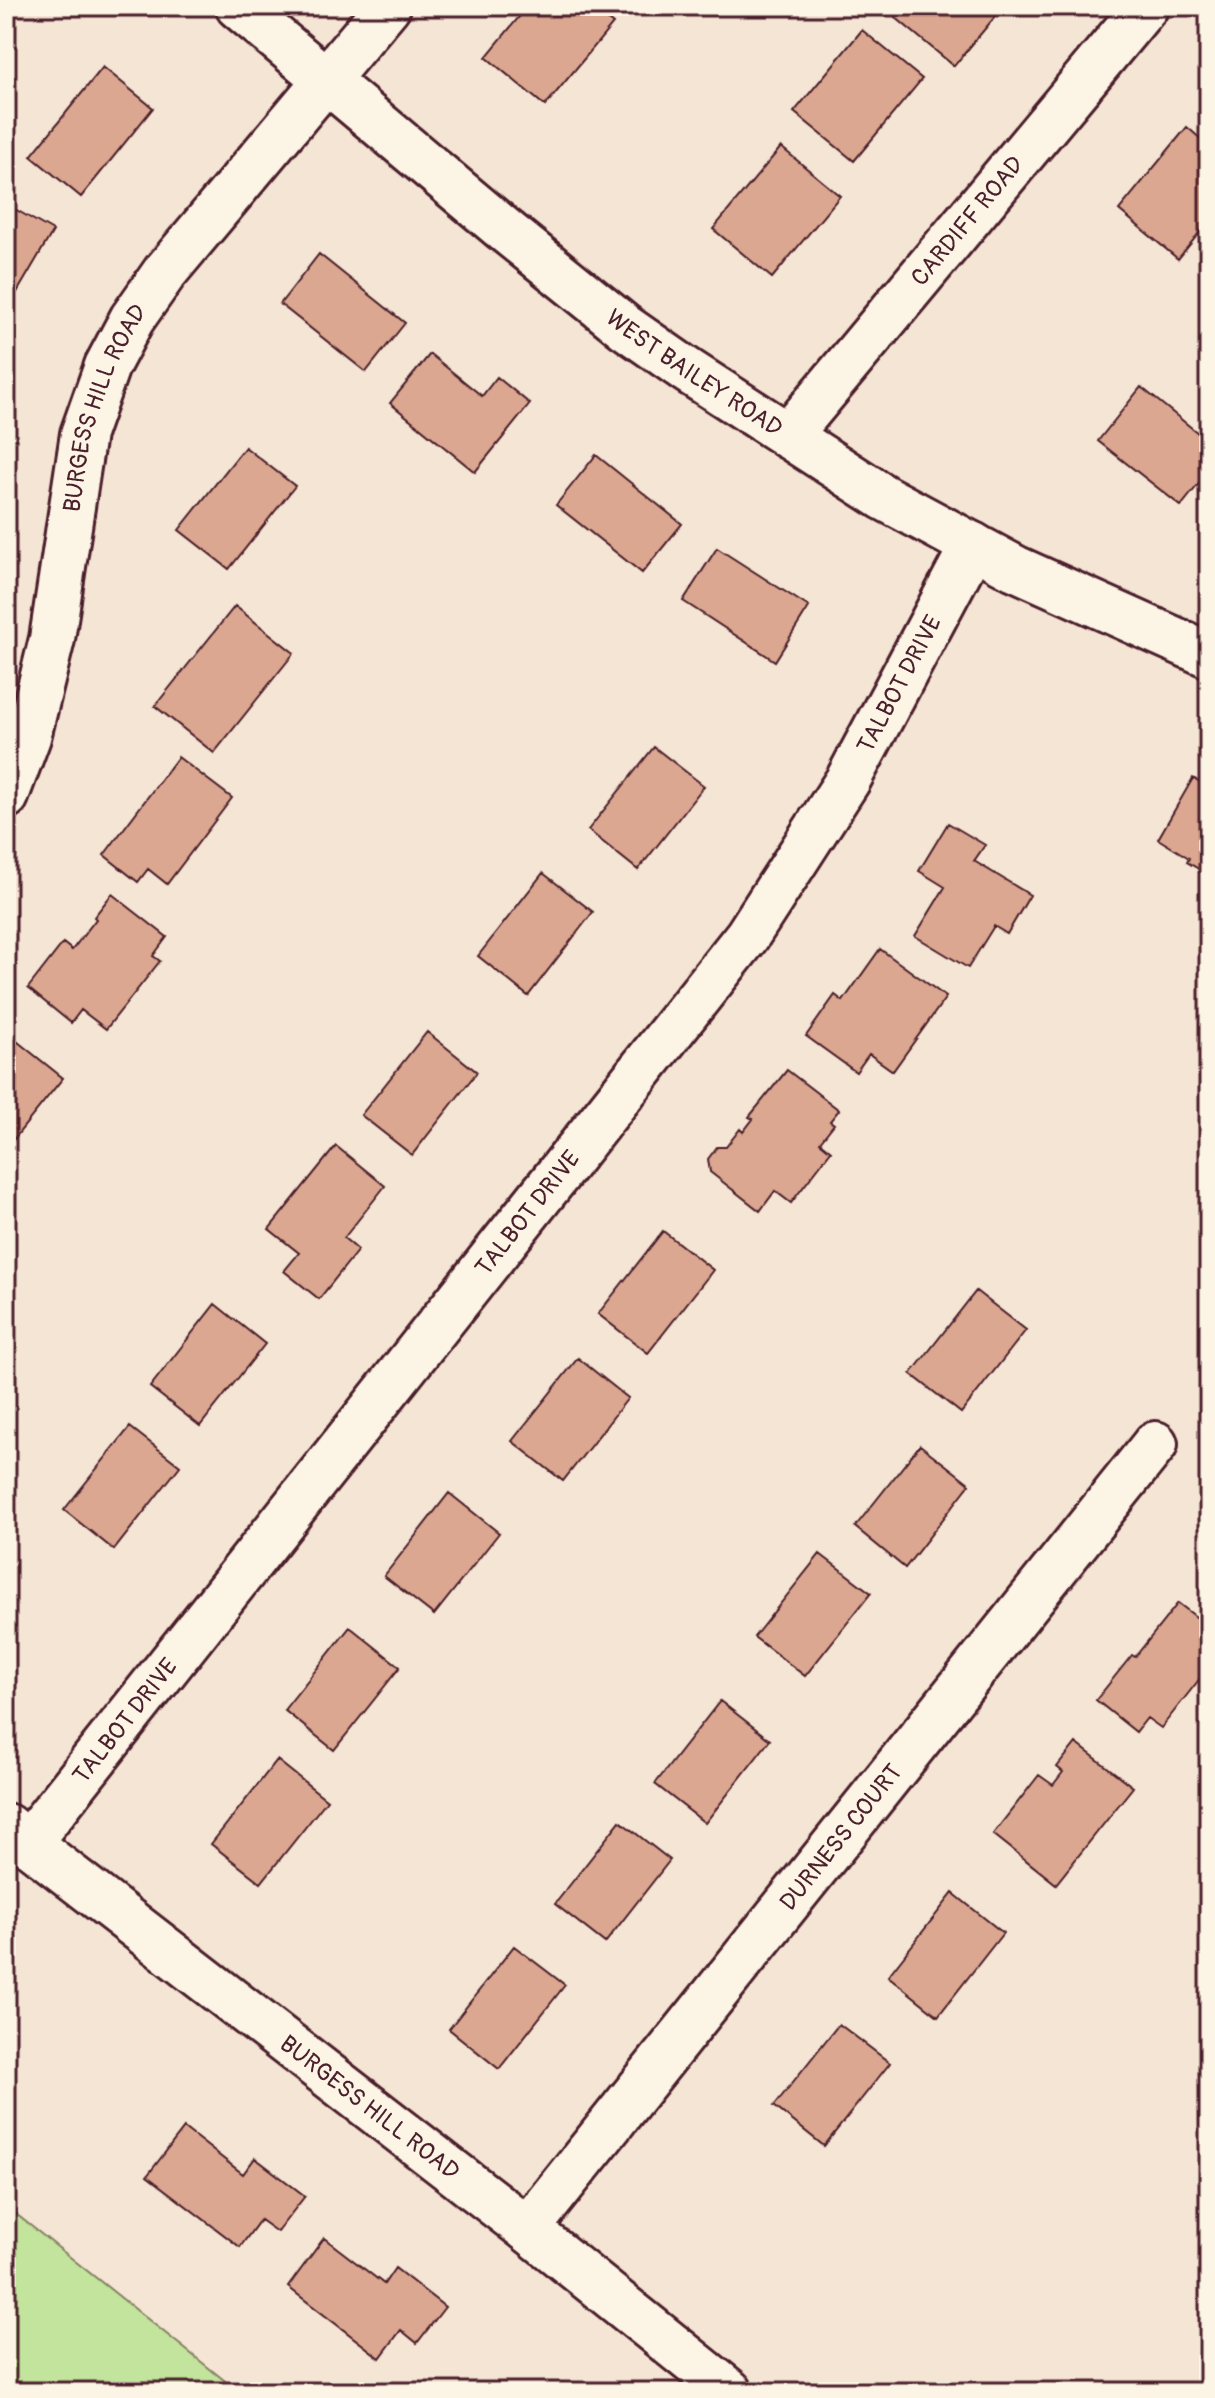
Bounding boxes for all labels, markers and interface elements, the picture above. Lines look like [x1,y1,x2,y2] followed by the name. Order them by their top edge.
[905,150,1030,292] street label: CARDIFF ROAD
[57,298,152,514] street label: BURGESS HILL ROAD
[600,303,788,443] street label: WEST BAILEY ROAD
[851,610,948,758] street label: TALBOT DRIVE
[469,1144,586,1281] street label: TALBOT DRIVE
[66,1652,183,1789] street label: TALBOT DRIVE
[773,1758,908,1916] street label: DURNESS COURT
[274,2029,465,2186] street label: BURGESS HILL ROAD

